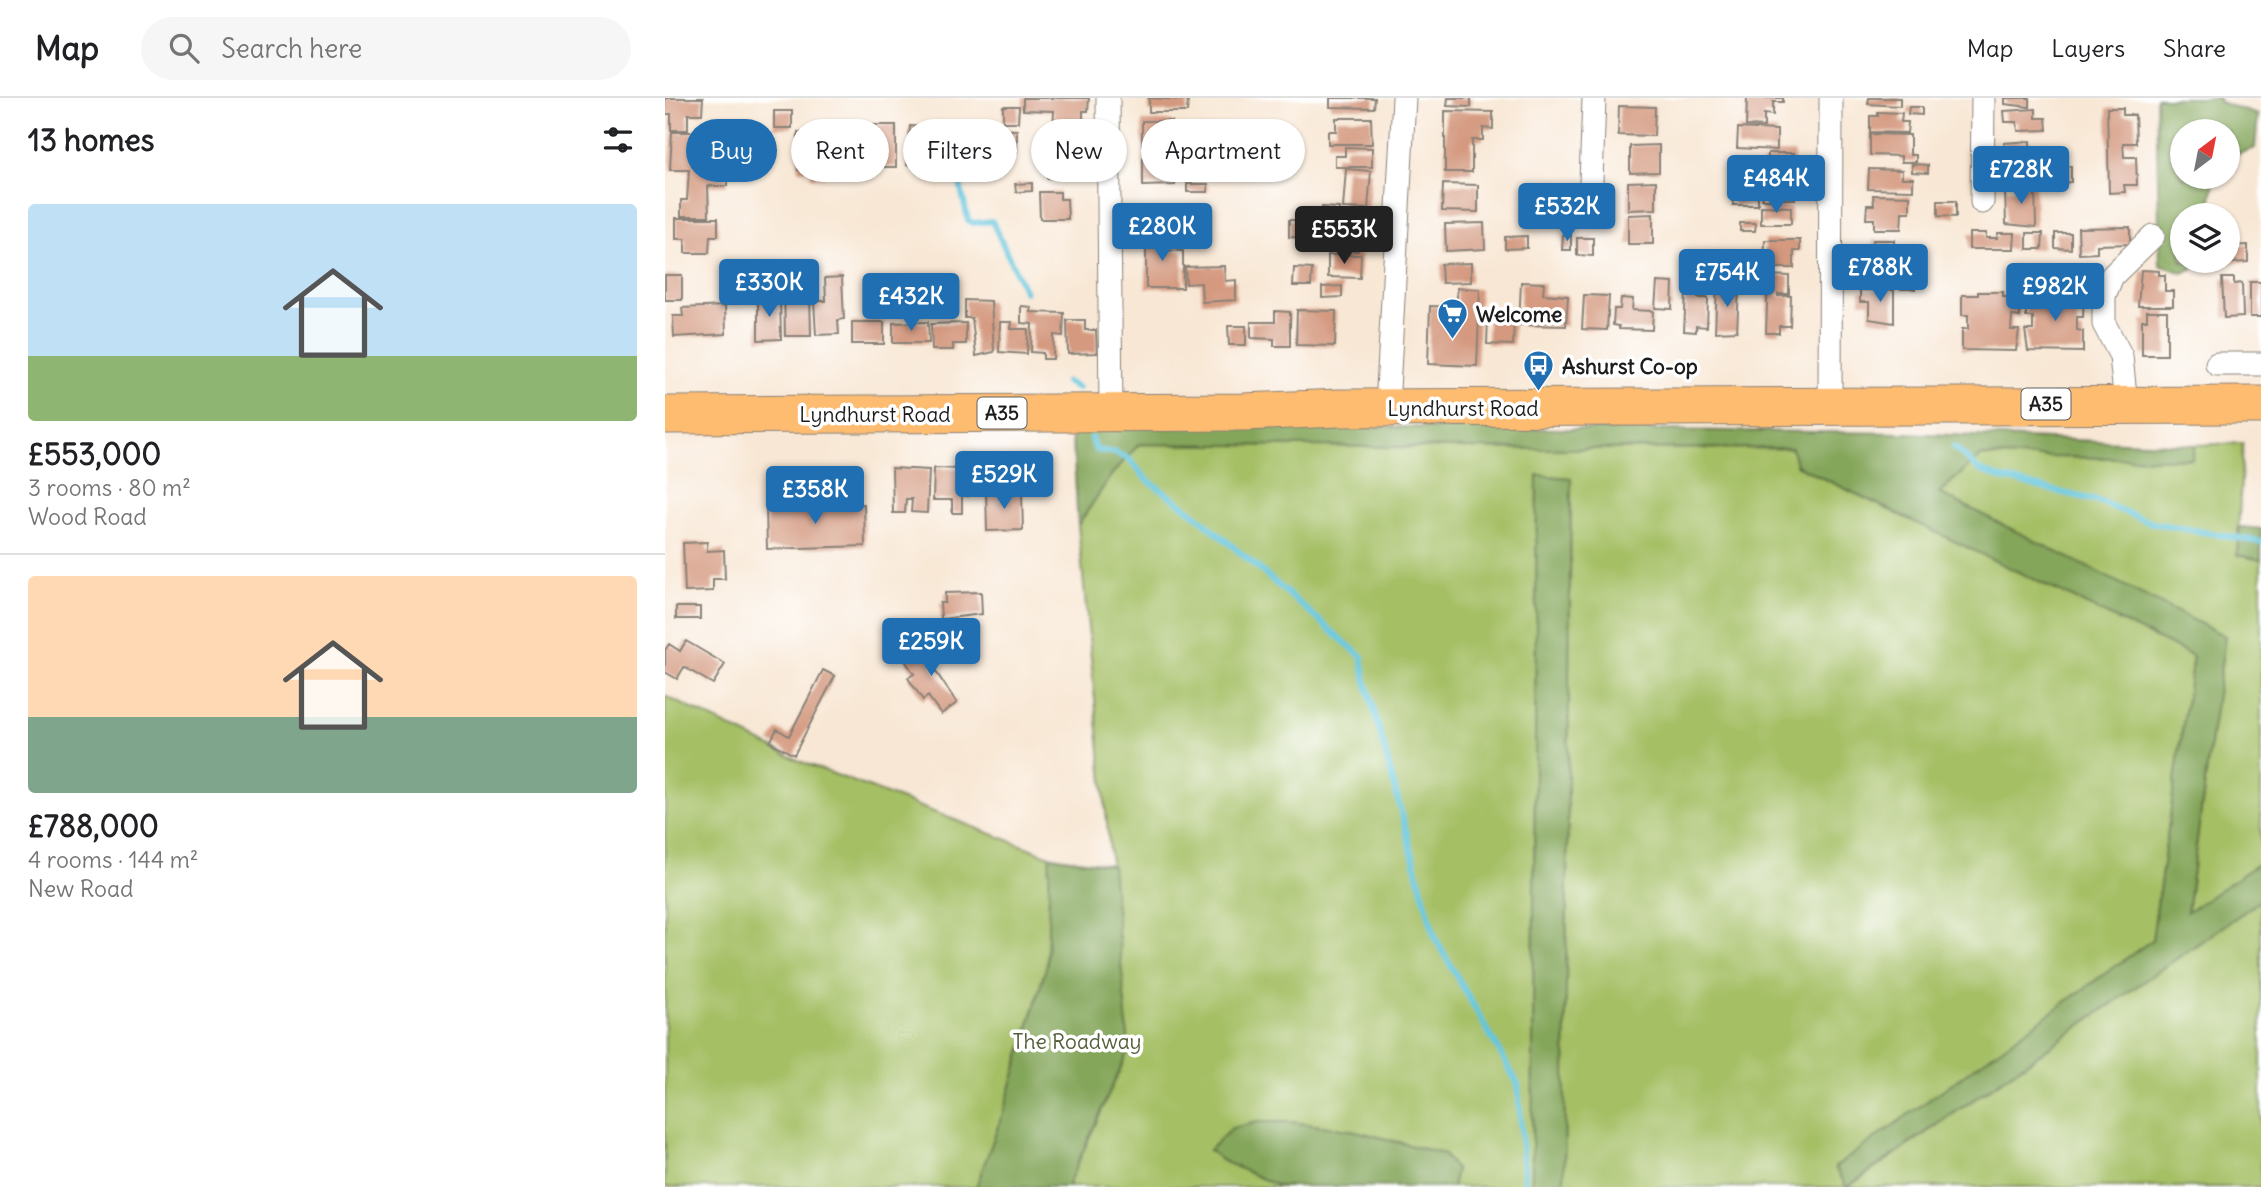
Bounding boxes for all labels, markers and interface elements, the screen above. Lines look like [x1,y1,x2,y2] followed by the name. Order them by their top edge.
[141,17,631,80] search box
[35,27,99,69] text: Map
[165,29,203,67] icon: search
[221,32,362,65] text: Search here
[1967,33,2013,63] text: Map
[2051,33,2125,63] text: Layers
[2163,33,2226,63] text: Share
[686,119,777,182] chip: Buy
[791,119,889,182] chip: Rent
[903,119,1017,182] chip: Filters
[1031,119,1127,182] chip: New
[1141,119,1305,182] chip: Apartment
[2170,119,2240,189] north arrow
[2170,119,2240,273] map controls
[28,121,154,159] text: 13 homes
[599,121,637,159] icon: filters
[1972,146,2070,206] pin: £728K
[1989,154,2053,183] text: £728K
[1727,156,1825,215] pin: £484K
[1743,163,1809,192] text: £484K
[1518,184,1616,243] pin: £532K
[1534,191,1600,220] text: £532K
[2170,203,2240,273] button: layers
[1113,204,1211,263] pin: £280K
[1295,206,1393,266] pin: £553K
[1128,211,1196,240] text: £280K
[1311,214,1377,243] text: £553K
[1831,244,1929,304] pin: £788K
[270,250,396,376] icon: home
[1678,250,1776,309] pin: £754K
[1848,252,1912,281] text: £788K
[1695,257,1759,286] text: £754K
[720,260,818,319] pin: £330K
[2006,264,2104,323] pin: £982K
[735,267,803,296] text: £330K
[2022,271,2088,300] text: £982K
[862,274,960,333] pin: £432K
[878,281,944,310] text: £432K
[1436,297,1470,341] supermarket icon: Welcome
[1476,301,1562,328] place label: Welcome
[1522,349,1556,393] bus stop icon: Ashurst Co-op
[1562,353,1698,380] place label: Ashurst Co-op
[2021,388,2071,420] road number: A35
[1387,395,1539,422] street label: Lyndhurst Road
[977,398,1027,428] road number: A35
[799,401,951,428] street label: Lyndhurst Road
[28,435,161,473] text: £553,000
[955,452,1053,511] pin: £529K
[971,459,1037,488] text: £529K
[766,466,864,526] pin: £358K
[28,473,191,502] text: 3 rooms · 80 m²
[782,474,848,503] text: £358K
[28,502,147,531] text: Wood Road
[882,618,980,678] pin: £259K
[270,622,396,748] icon: home
[898,626,964,655] text: £259K
[28,807,159,845] text: £788,000
[28,845,198,874] text: 4 rooms · 144 m²
[28,874,134,903] text: New Road
[1013,1028,1141,1055] park label: The Roadway

